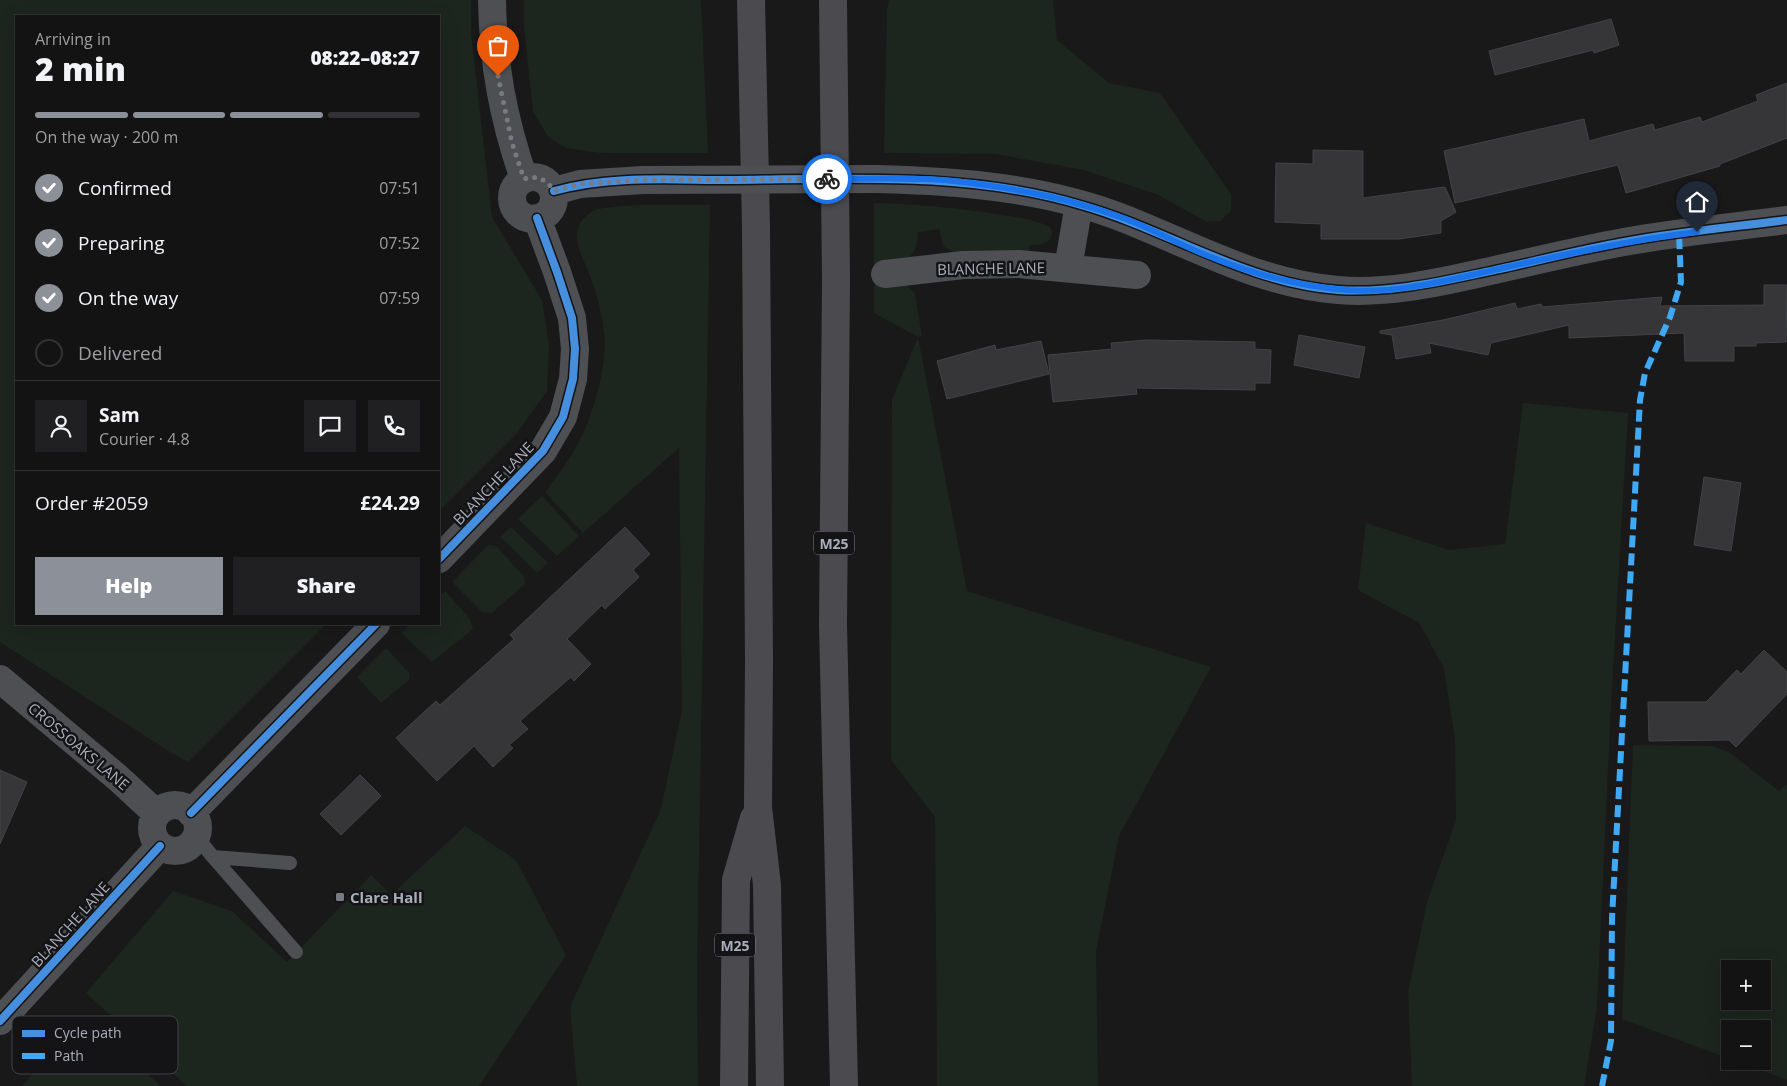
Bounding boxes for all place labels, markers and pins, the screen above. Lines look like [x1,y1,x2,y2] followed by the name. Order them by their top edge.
[477,25,519,76] pin
[1676,181,1718,232] pin
[350,887,422,907] place label: Clare Hall
[334,891,346,903] marker: Clare Hall

